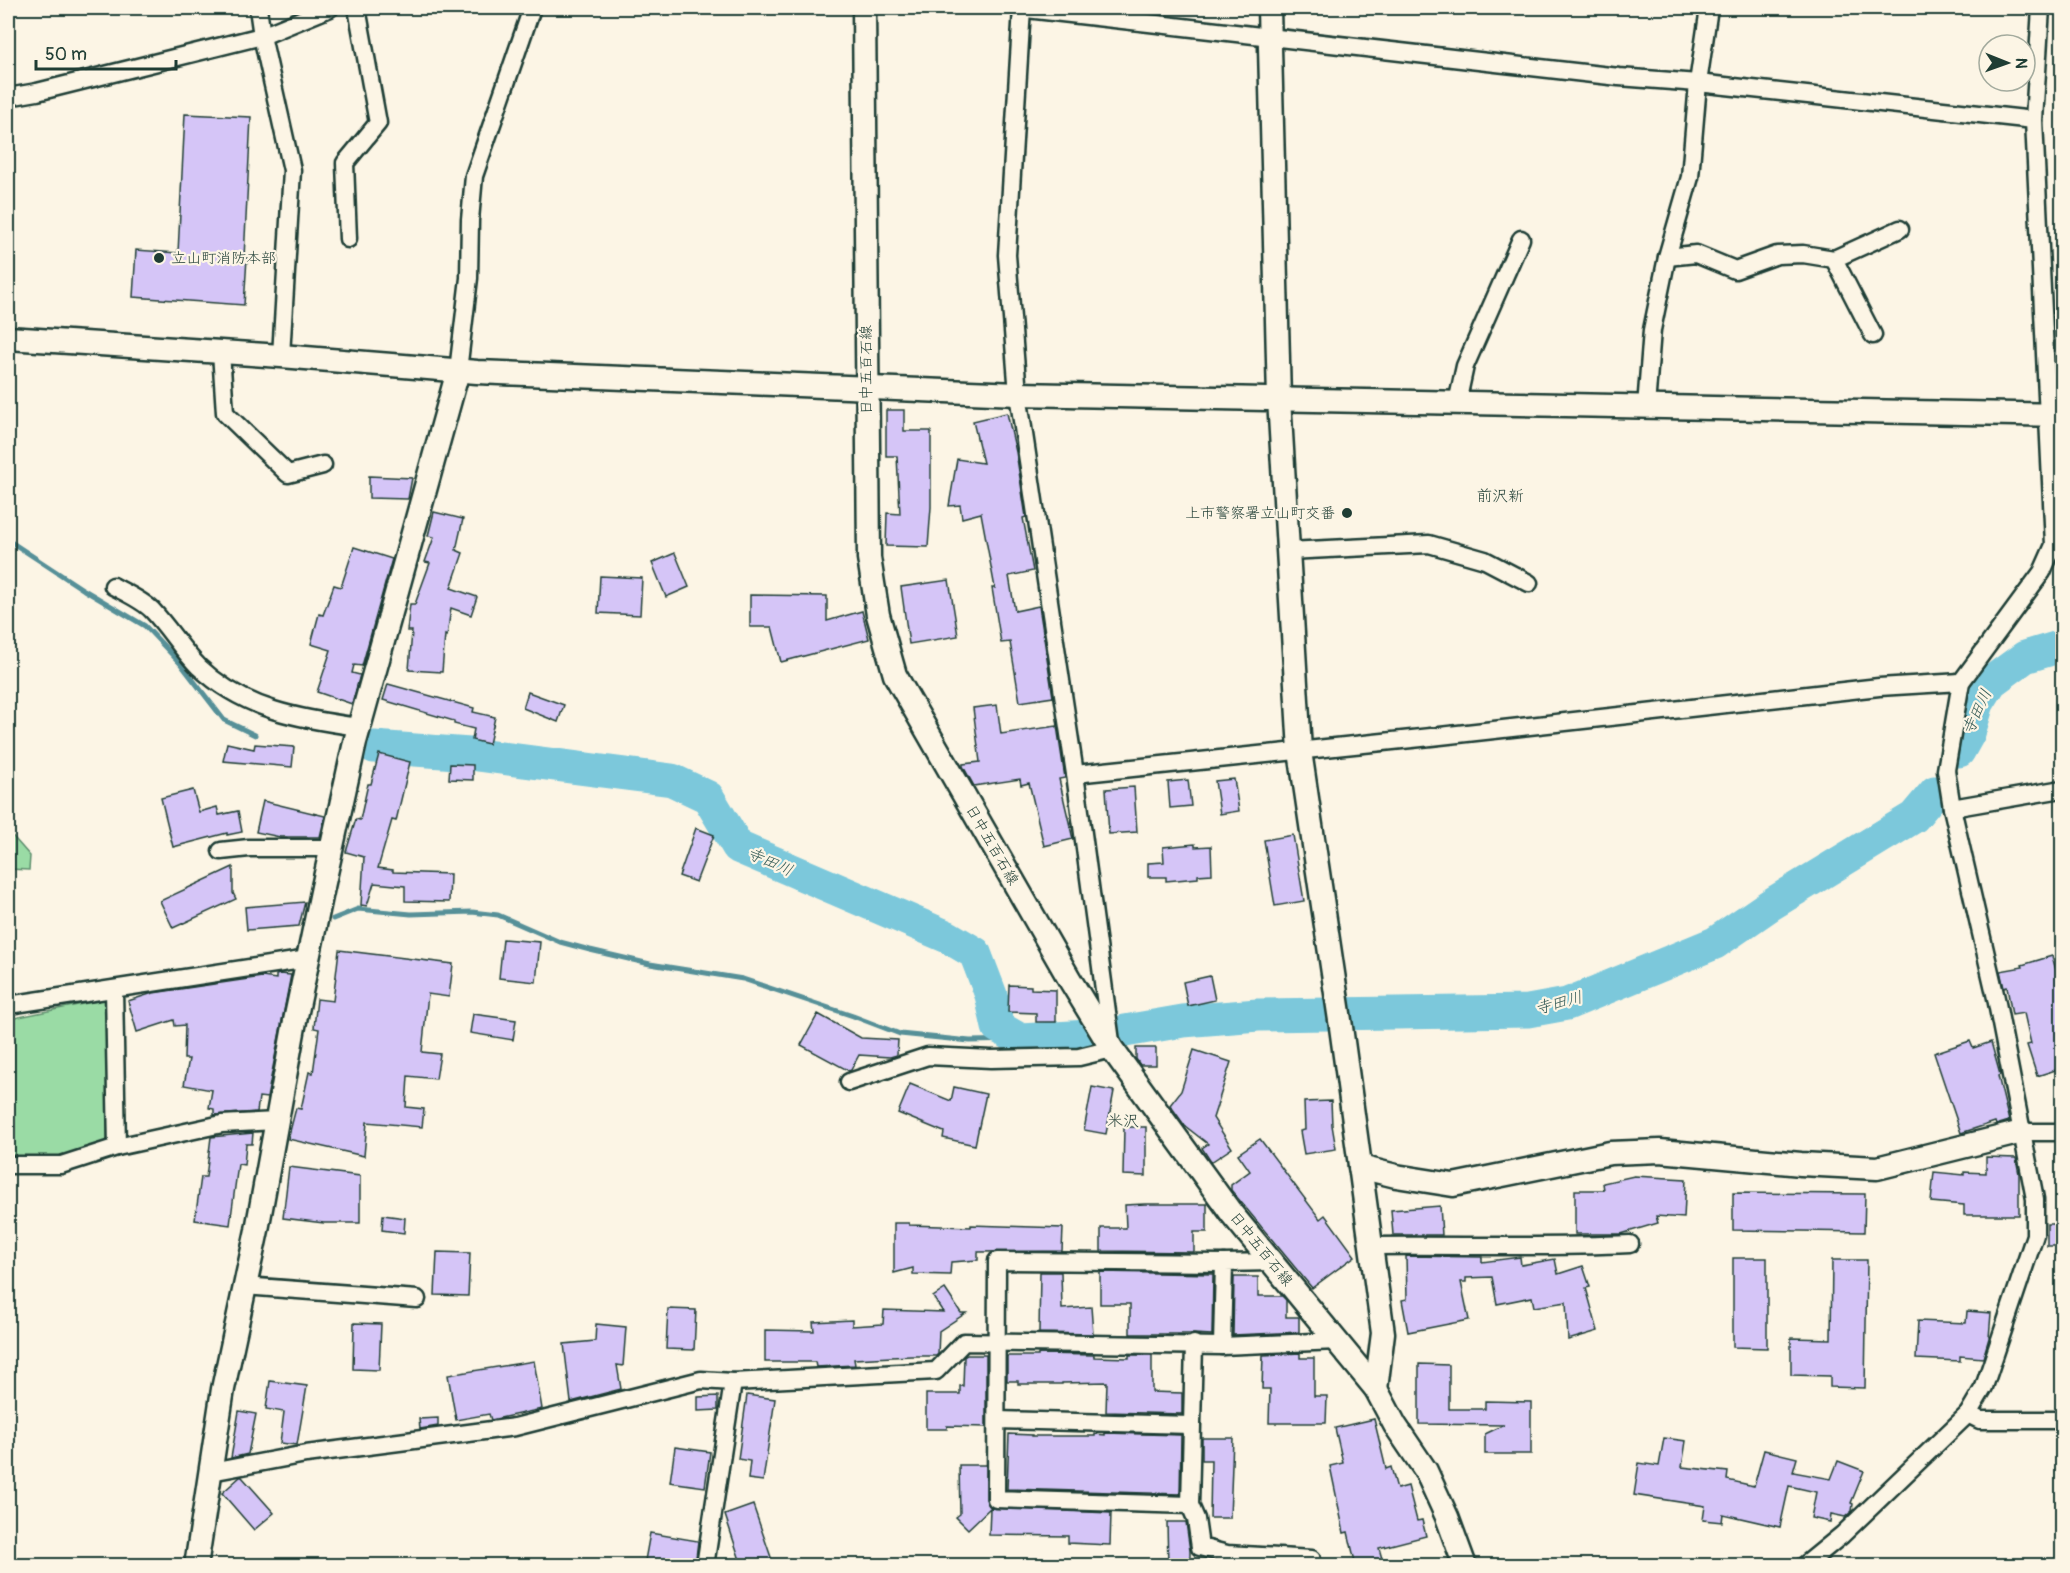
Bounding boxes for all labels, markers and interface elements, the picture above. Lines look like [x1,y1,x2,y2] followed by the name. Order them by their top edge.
[36,33,176,71] scale bar
[1977,33,2037,93] north arrow
[45,43,87,66] text: 50 m
[2011,58,2031,69] text: N
[171,249,276,268] place label: 立山町消防本部
[152,251,166,265] marker: 立山町消防本部
[857,325,876,415] street label: 日中五百石線
[1476,486,1524,506] district label: 前沢新
[1185,504,1335,523] place label: 上市警察署立山町交番
[1340,506,1354,520] marker: 上市警察署立山町交番
[1958,686,1996,738] water label: 寺田川
[961,801,1023,889] street label: 日中五百石線
[744,843,796,881] water label: 寺田川
[1533,987,1585,1019] water label: 寺田川
[1107,1111,1139,1131] district label: 米沢
[1225,1208,1297,1290] street label: 日中五百石線

